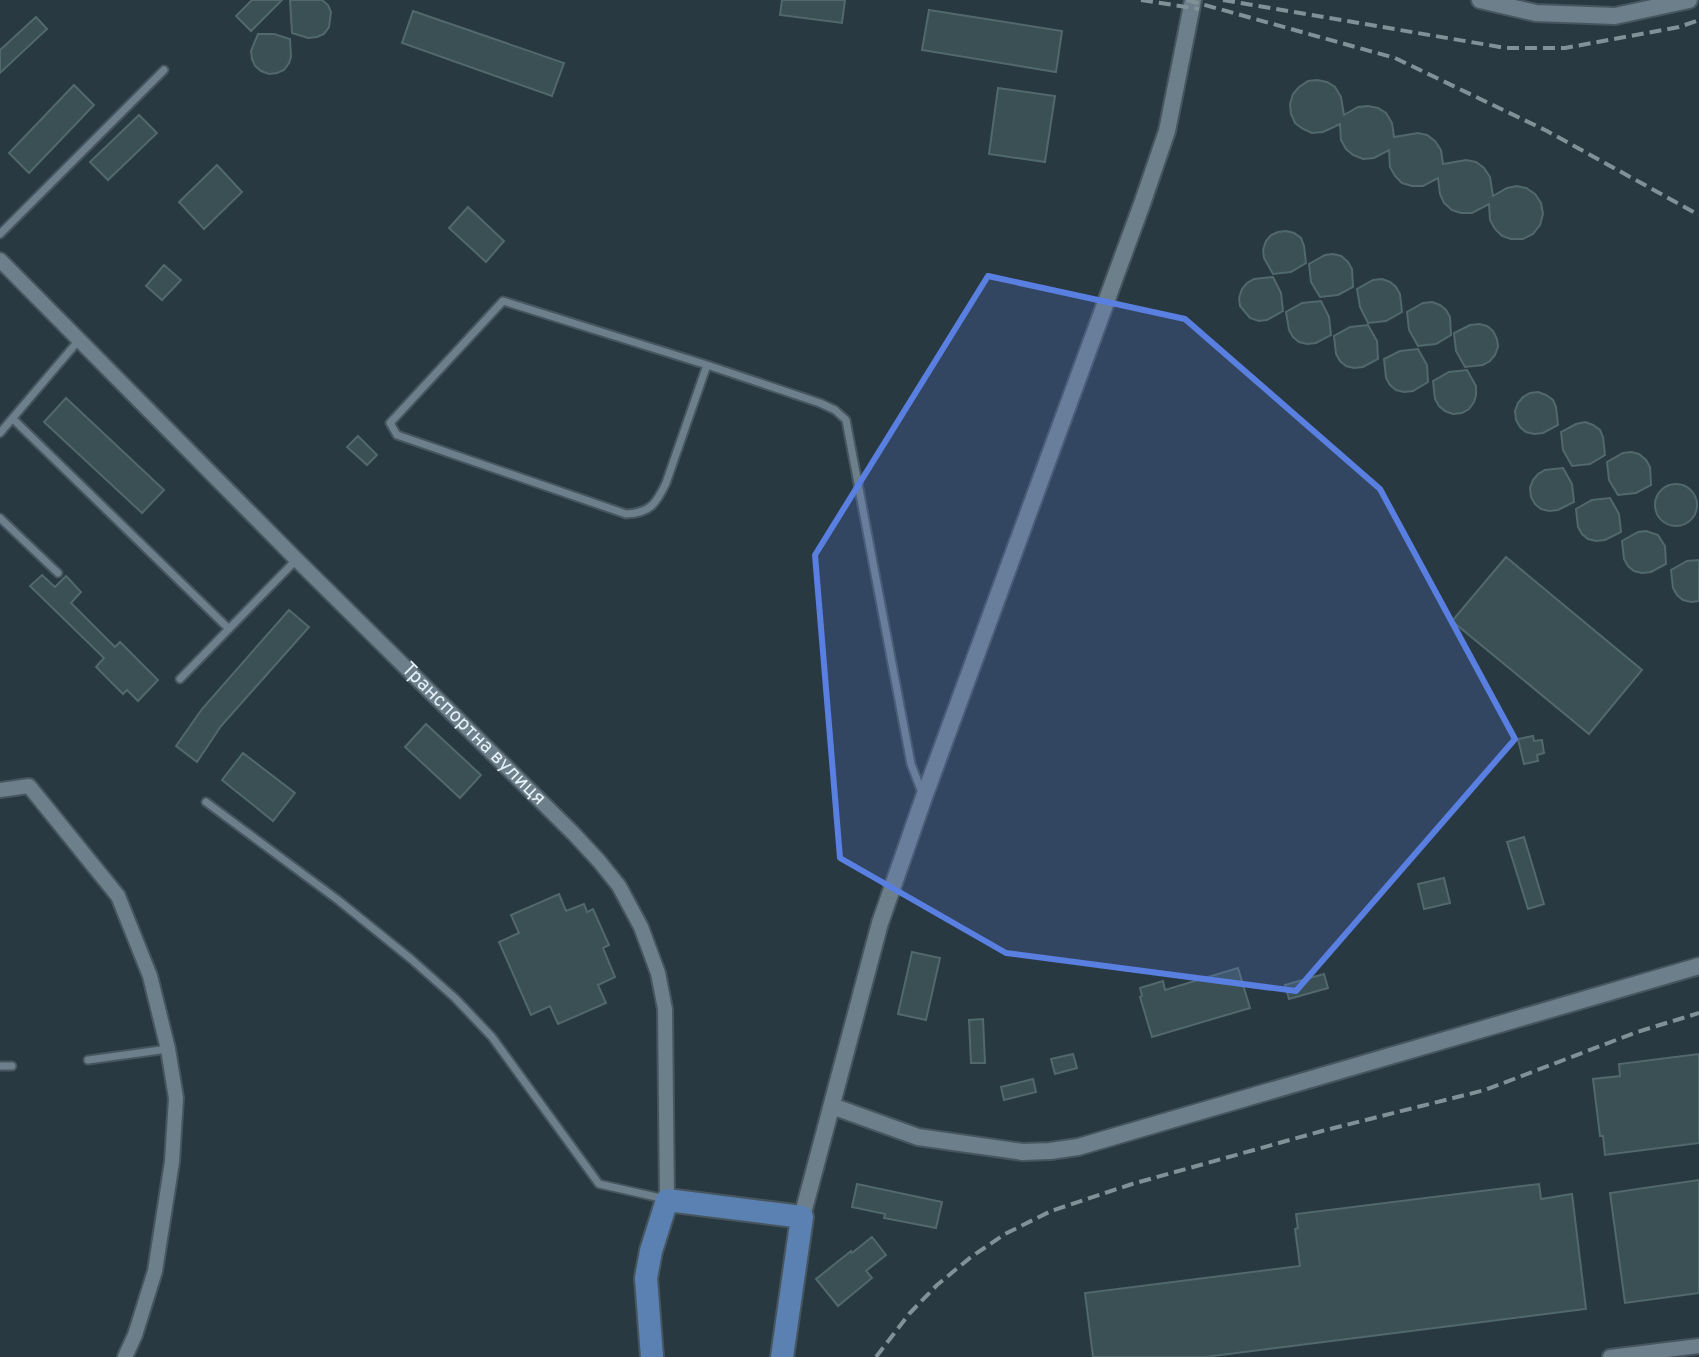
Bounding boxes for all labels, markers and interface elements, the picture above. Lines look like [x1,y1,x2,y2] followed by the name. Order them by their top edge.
[395,657,551,812] street label: Транспортна вулиця

